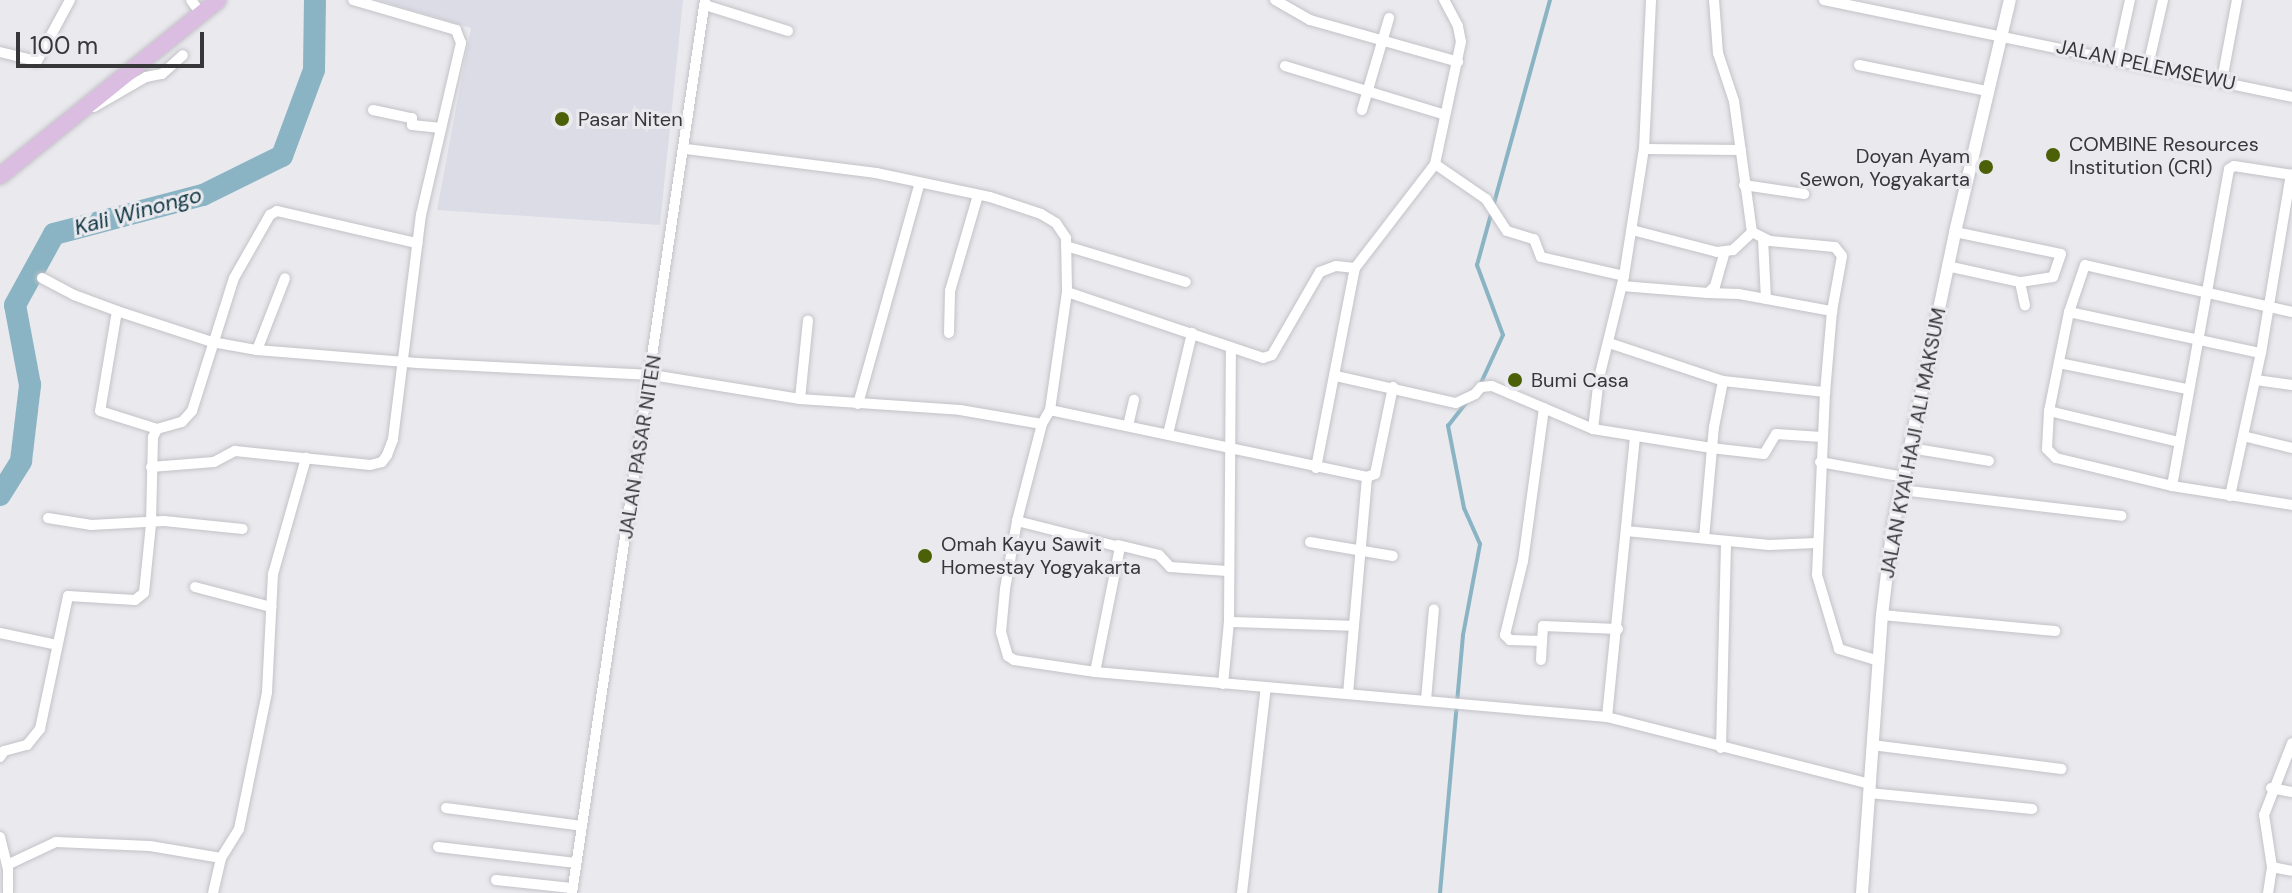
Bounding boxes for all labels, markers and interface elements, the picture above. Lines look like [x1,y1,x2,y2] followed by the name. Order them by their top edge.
[20,16,208,66] scale bar
[30,30,98,61] text: 100 m
[2054,34,2238,96] street label: JALAN PELEMSEWU
[578,107,683,131] place label: Pasar Niten
[553,110,571,128] marker: Pasar Niten
[2069,132,2259,179] place label: COMBINE Resources Institution (CRI)
[1799,144,1970,191] place label: Doyan Ayam Sewon, Yogyakarta
[2044,146,2062,164] marker: COMBINE Resources Institution (CRI)
[1977,158,1995,176] marker: Doyan Ayam Sewon, Yogyakarta
[71,181,205,241] water label: Kali Winongo
[1875,306,1951,580] street label: JALAN KYAI HAJI ALI MAKSUM
[614,353,666,541] street label: JALAN PASAR NITEN
[1531,368,1629,392] place label: Bumi Casa
[1506,371,1524,389] marker: Bumi Casa
[941,532,1141,579] place label: Omah Kayu Sawit Homestay Yogyakarta
[916,547,934,565] marker: Omah Kayu Sawit Homestay Yogyakarta

